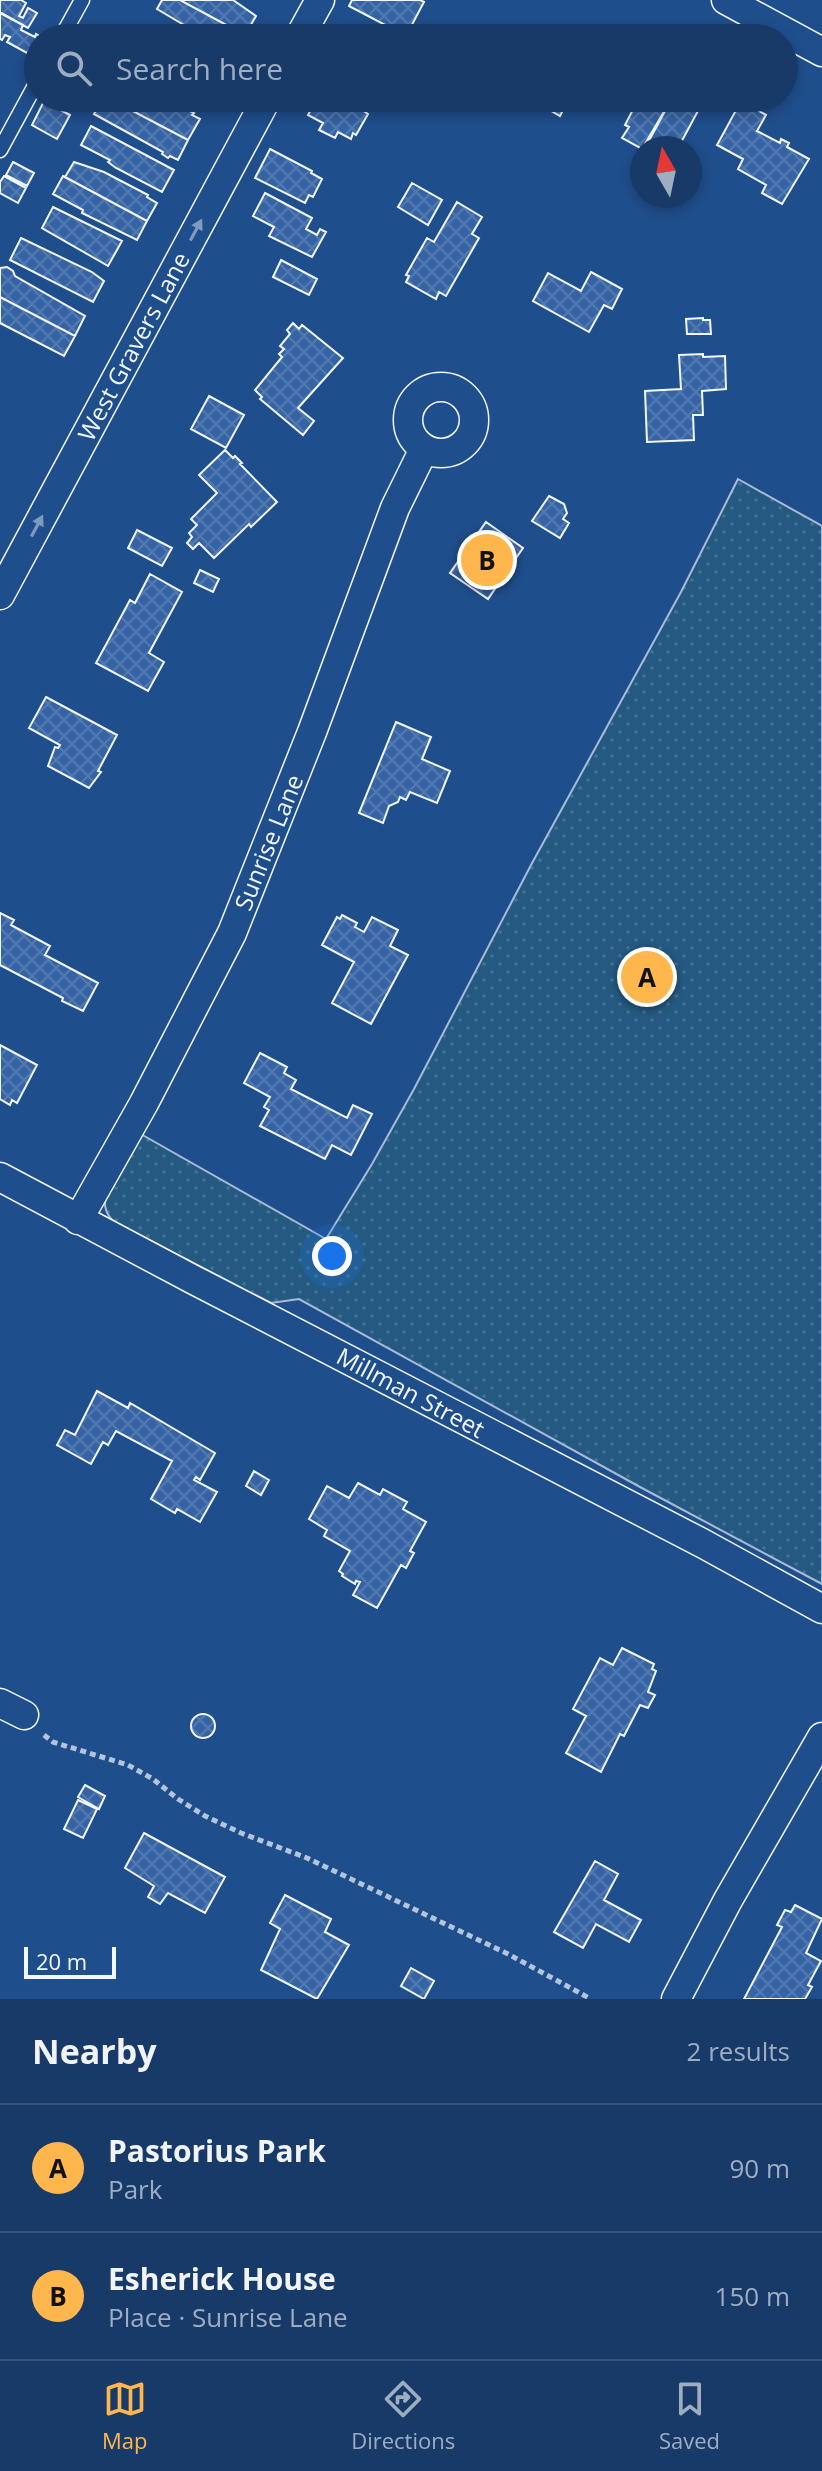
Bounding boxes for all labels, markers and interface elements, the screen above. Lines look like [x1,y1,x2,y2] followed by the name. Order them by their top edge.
[24,24,798,112] search box
[52,46,96,90] icon: search
[116,48,283,89] text: Search here
[630,136,702,208] north arrow
[189,219,202,242] one-way arrow
[69,246,197,446] street label: West Gravers Lane
[30,515,43,538] one-way arrow
[461,530,513,590] pin: B
[226,769,310,915] street label: Sunrise Lane
[621,947,673,1007] pin: A
[312,1236,352,1276] your location
[331,1339,491,1445] street label: Millman Street
[24,1943,116,1979] scale bar
[36,1946,87,1976] text: 20 m
[32,2028,157,2074] text: Nearby
[687,2033,790,2069] text: 2 results
[108,2130,326,2171] text: Pastorius Park
[49,2150,67,2186] text: A
[729,2150,790,2186] text: 90 m
[108,2171,162,2207] text: Park
[108,2258,336,2299] text: Esherick House
[49,2278,67,2314] text: B
[715,2278,790,2314] text: 150 m
[108,2299,348,2335] text: Place · Sunrise Lane
[102,2377,147,2455] tab: Map
[351,2377,455,2455] tab: Directions
[659,2377,720,2455] tab: Saved

